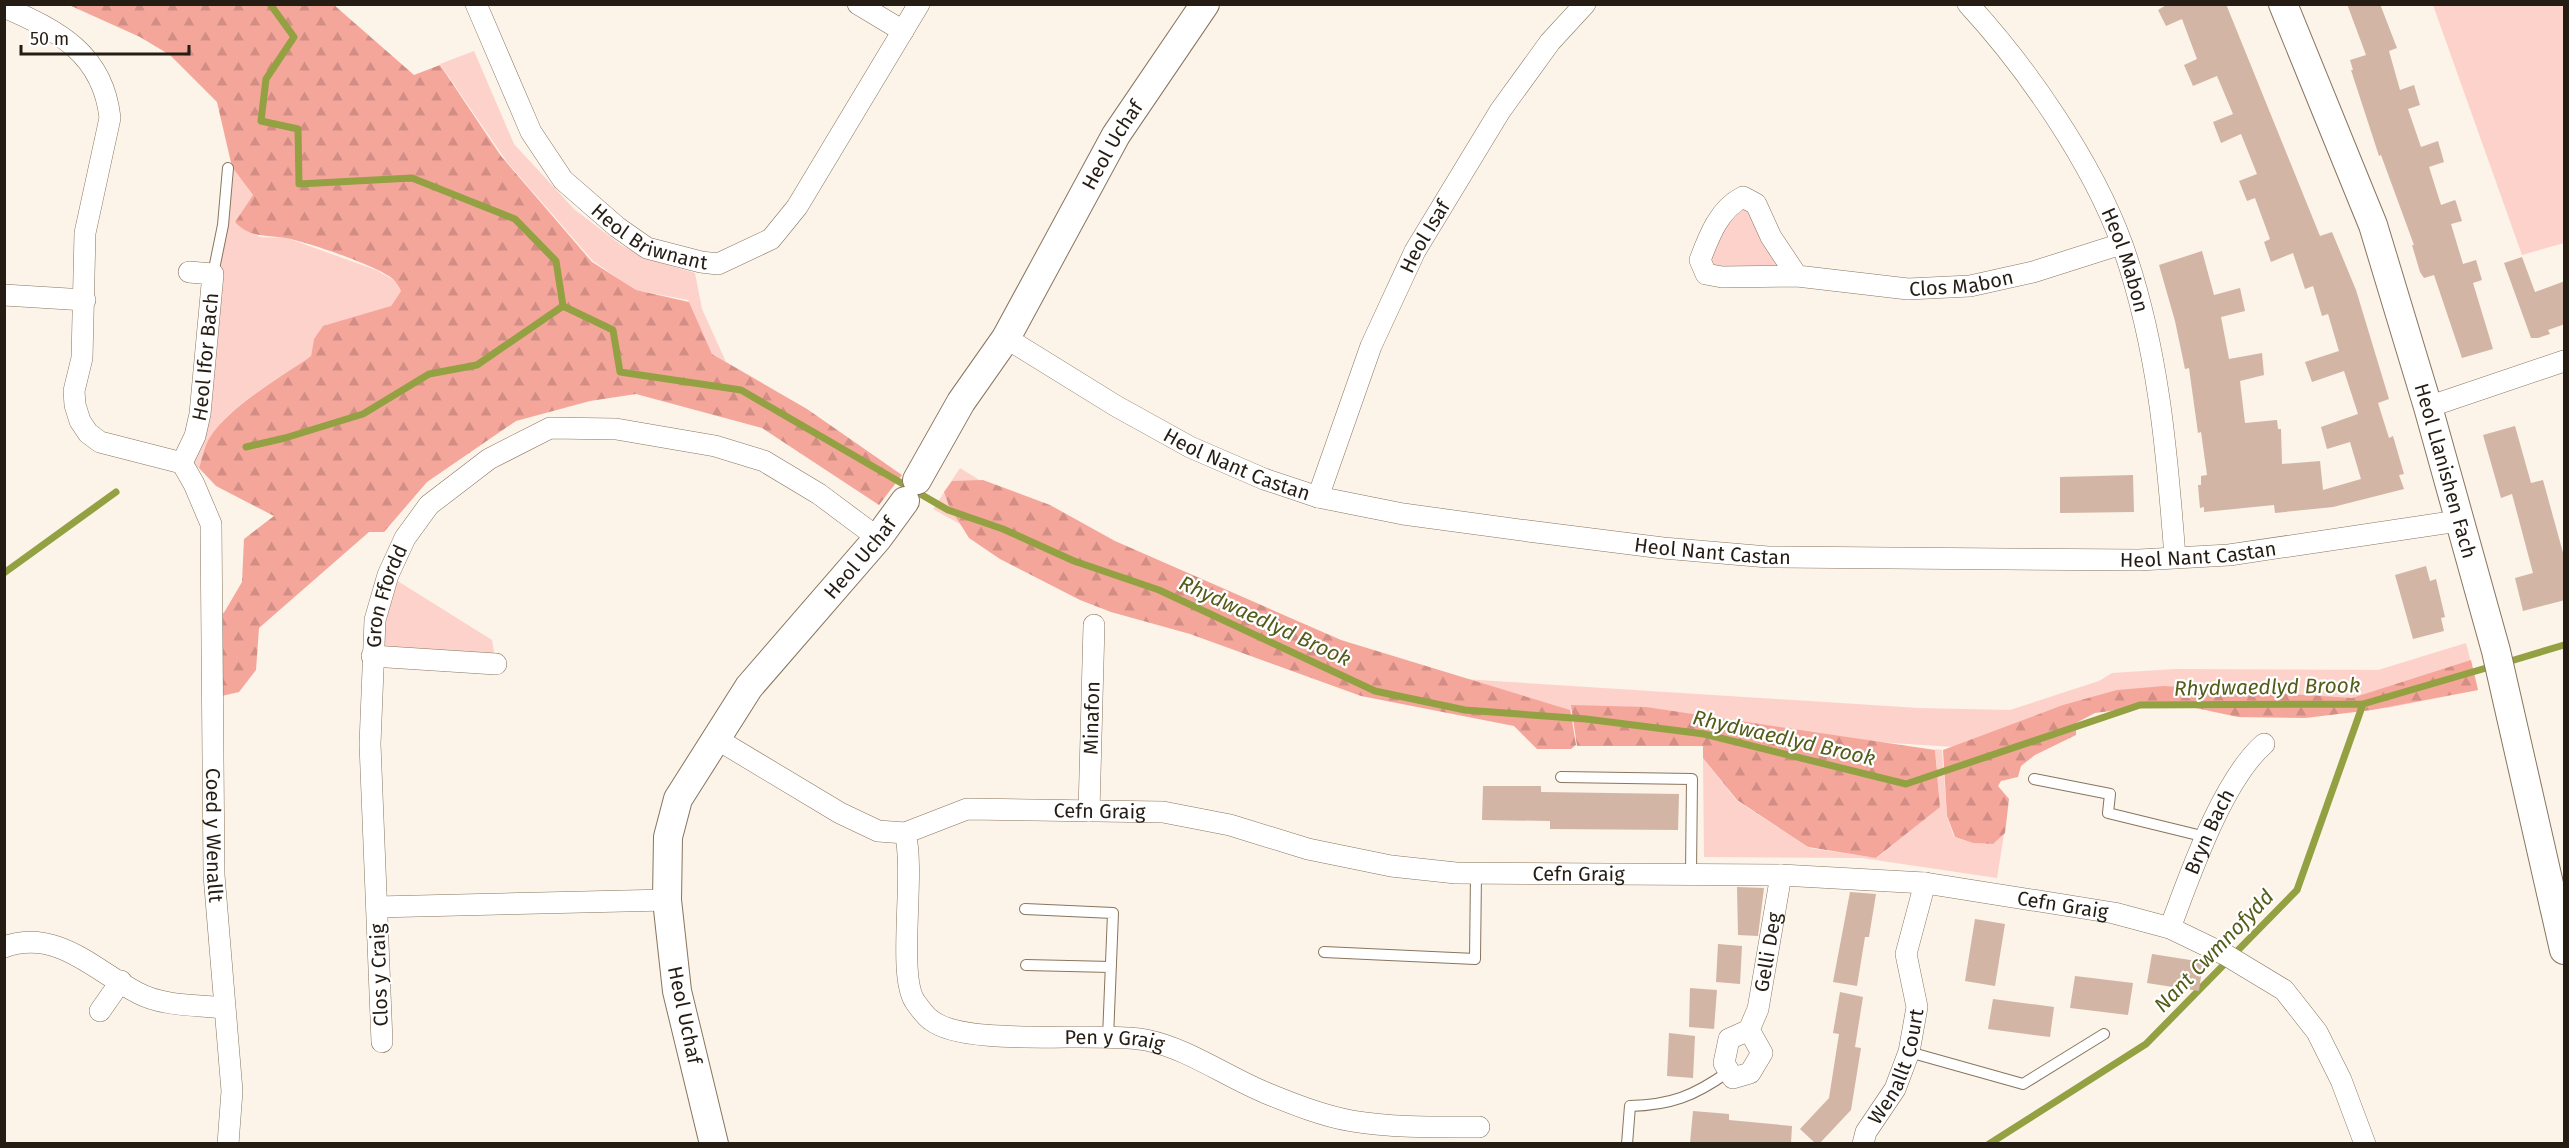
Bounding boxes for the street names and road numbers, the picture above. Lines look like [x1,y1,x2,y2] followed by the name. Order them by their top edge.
[1077,95,1149,194] street label: Heol Uchaf
[1395,195,1456,277] street label: Heol Isaf
[586,198,710,275] street label: Heol Briwnant
[2096,204,2154,315] street label: Heol Mabon
[1909,265,2016,301] street label: Clos Mabon
[187,291,223,423] street label: Heol Ifor Bach
[2409,380,2482,561] street label: Heol Llanishen Fach
[1159,423,1313,506] street label: Heol Nant Castan
[819,511,902,604] street label: Heol Uchaf
[1633,532,1791,569] street label: Heol Nant Castan
[2120,536,2278,572] street label: Heol Nant Castan
[362,541,412,648] street label: Gron Ffordd
[1079,681,1104,755] street label: Minafon
[201,768,228,904] street label: Coed y Wenallt
[2179,785,2239,878] street label: Bryn Bach
[1053,798,1146,824] street label: Cefn Graig
[1533,861,1625,886] street label: Cefn Graig
[2015,886,2111,924] street label: Cefn Graig
[1749,910,1787,994] street label: Gelli Deg
[365,922,393,1027] street label: Clos y Craig
[663,964,707,1067] street label: Heol Uchaf
[1863,1006,1929,1129] street label: Wenallt Court
[1064,1025,1168,1057] street label: Pen y Graig

